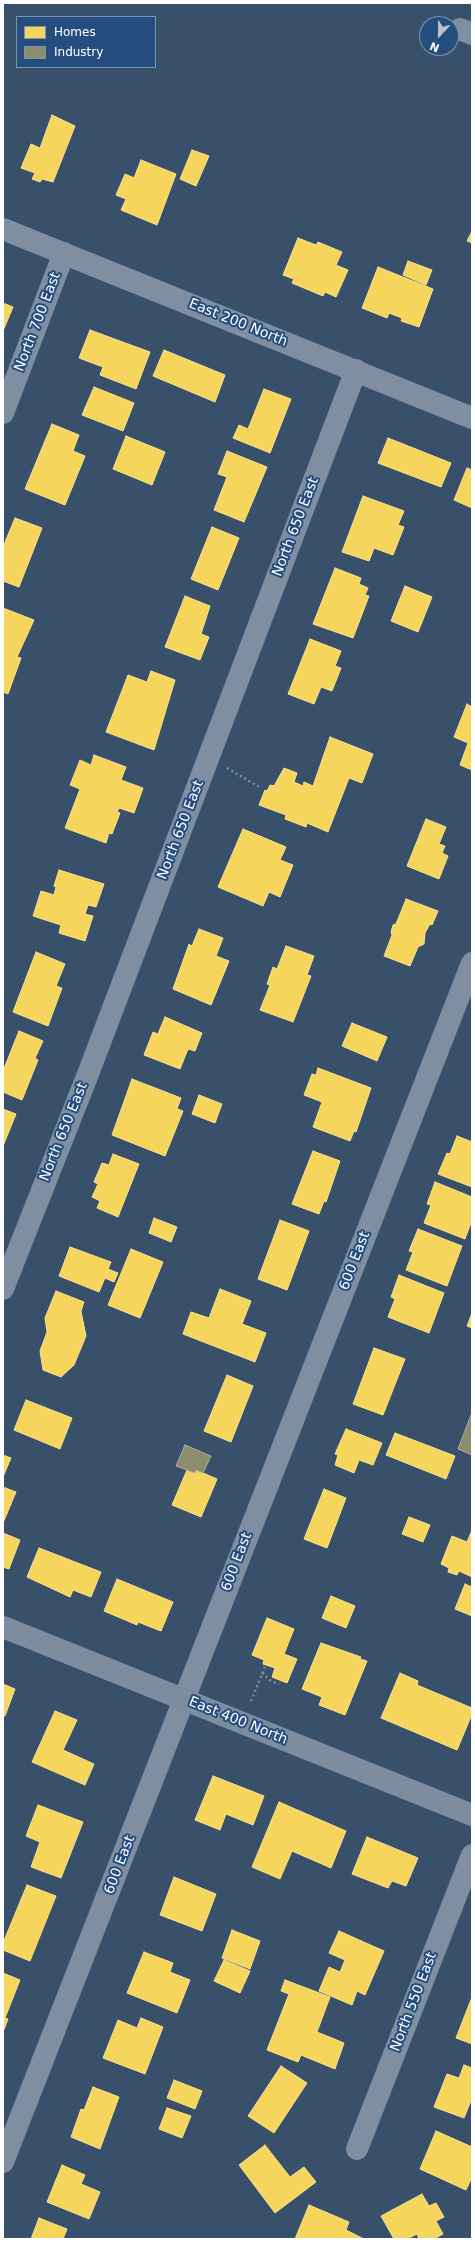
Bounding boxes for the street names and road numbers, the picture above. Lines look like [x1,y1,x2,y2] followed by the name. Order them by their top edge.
[11,270,65,374] street label: North 700 East
[186,296,290,350] street label: East 200 North
[269,475,323,579] street label: North 650 East
[154,778,208,882] street label: North 650 East
[37,1080,91,1184] street label: North 650 East
[336,1229,374,1293] street label: 600 East
[218,1530,256,1594] street label: 600 East
[186,1694,290,1748] street label: East 400 North
[101,1833,139,1897] street label: 600 East
[387,1950,441,2054] street label: North 550 East

